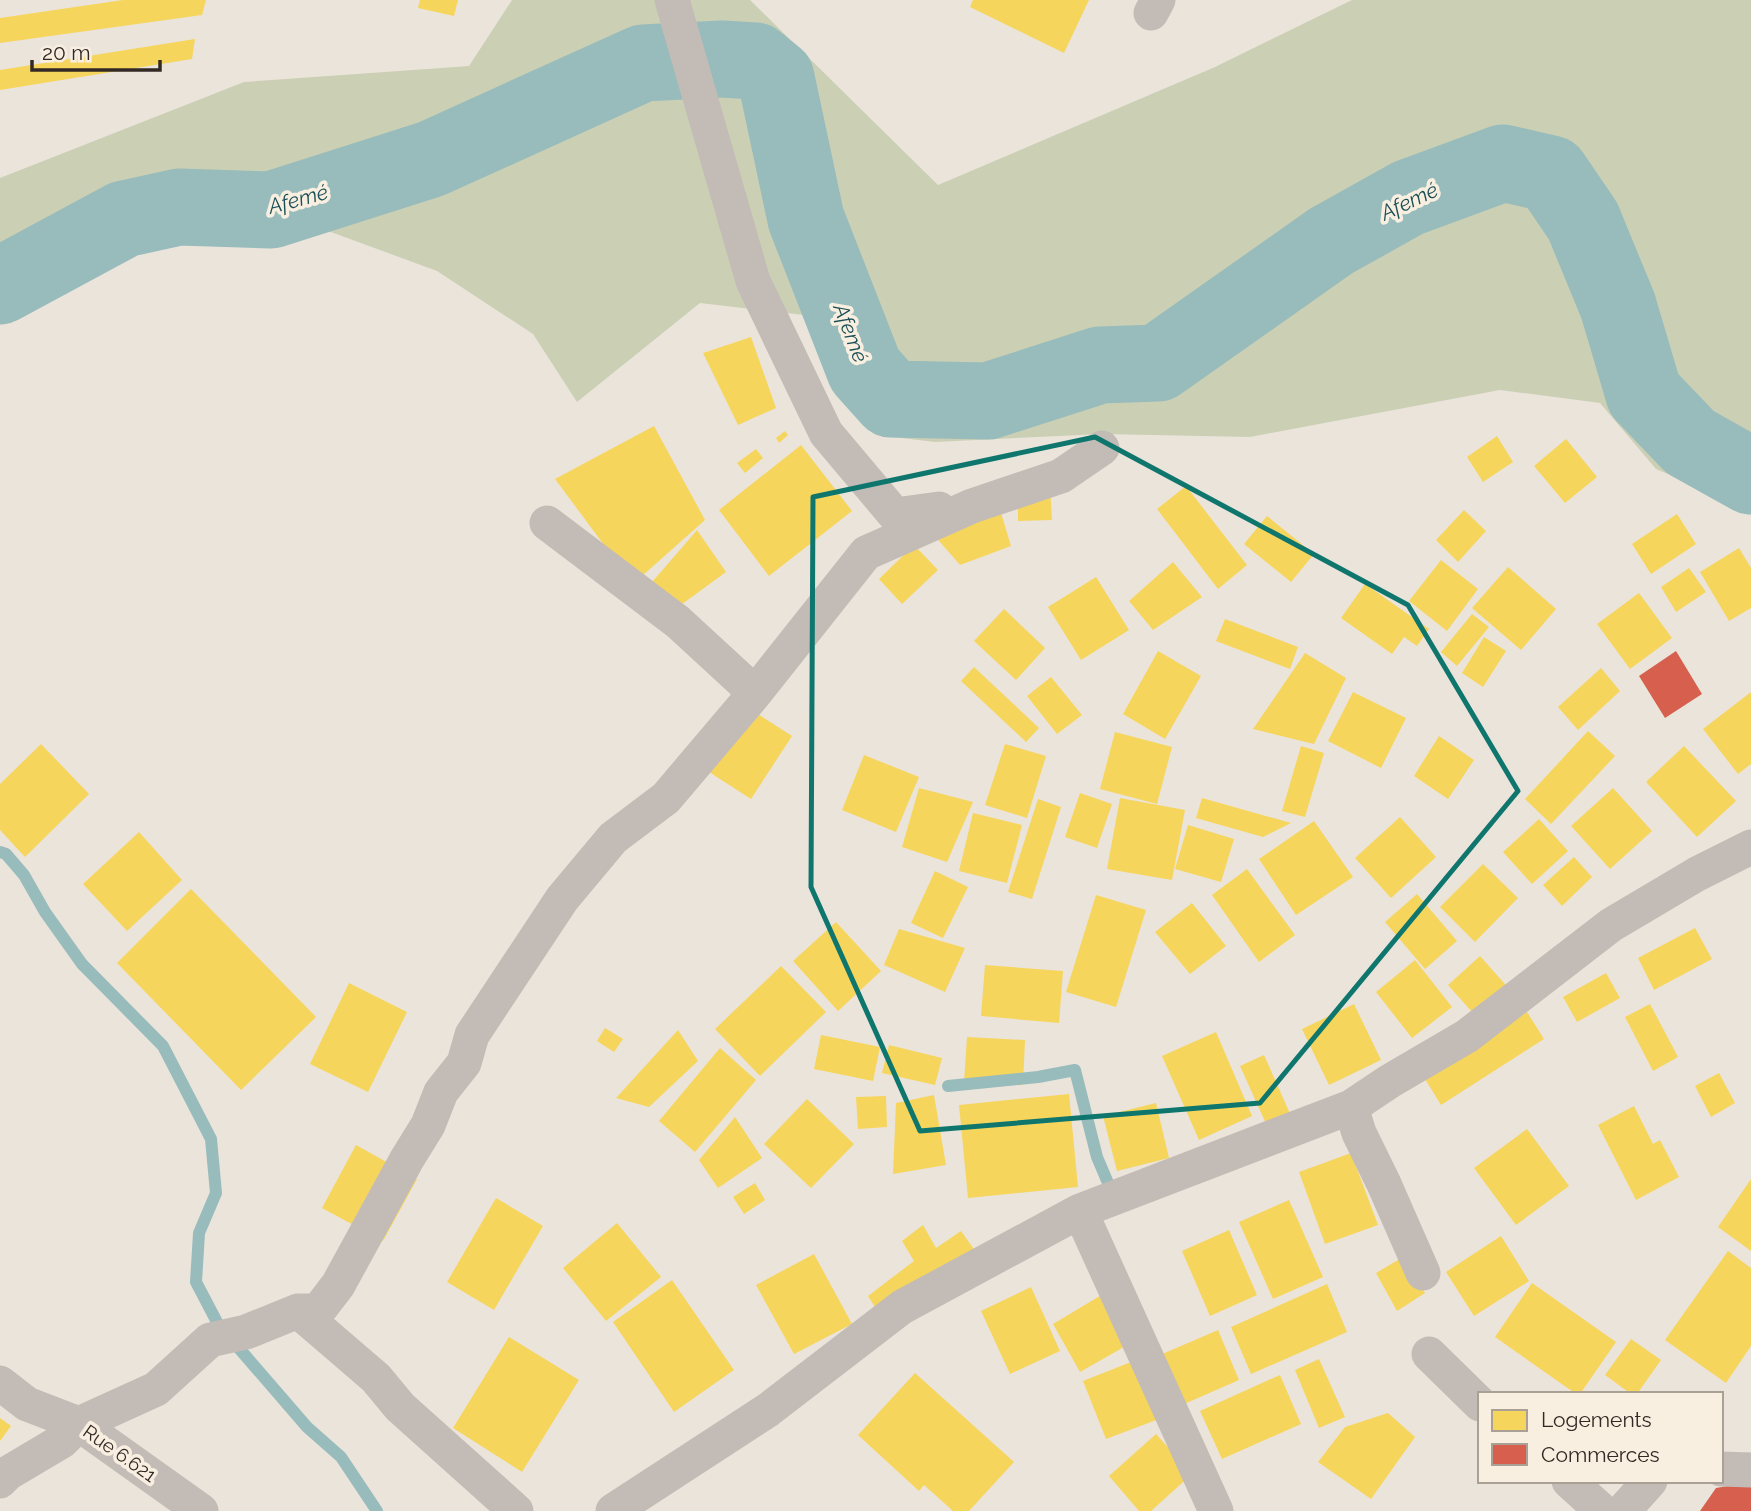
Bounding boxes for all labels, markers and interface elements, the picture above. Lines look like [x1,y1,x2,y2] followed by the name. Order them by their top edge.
[32,28,159,72] scale bar
[42,40,90,65] text: 20 m
[1375,177,1442,226] water label: Afemé
[264,179,331,219] water label: Afemé
[828,299,874,366] water label: Afemé
[1478,1392,1723,1483] legend
[1541,1407,1652,1432] text: Logements
[79,1420,161,1486] street label: Rue 6.621
[1541,1442,1660,1467] text: Commerces

